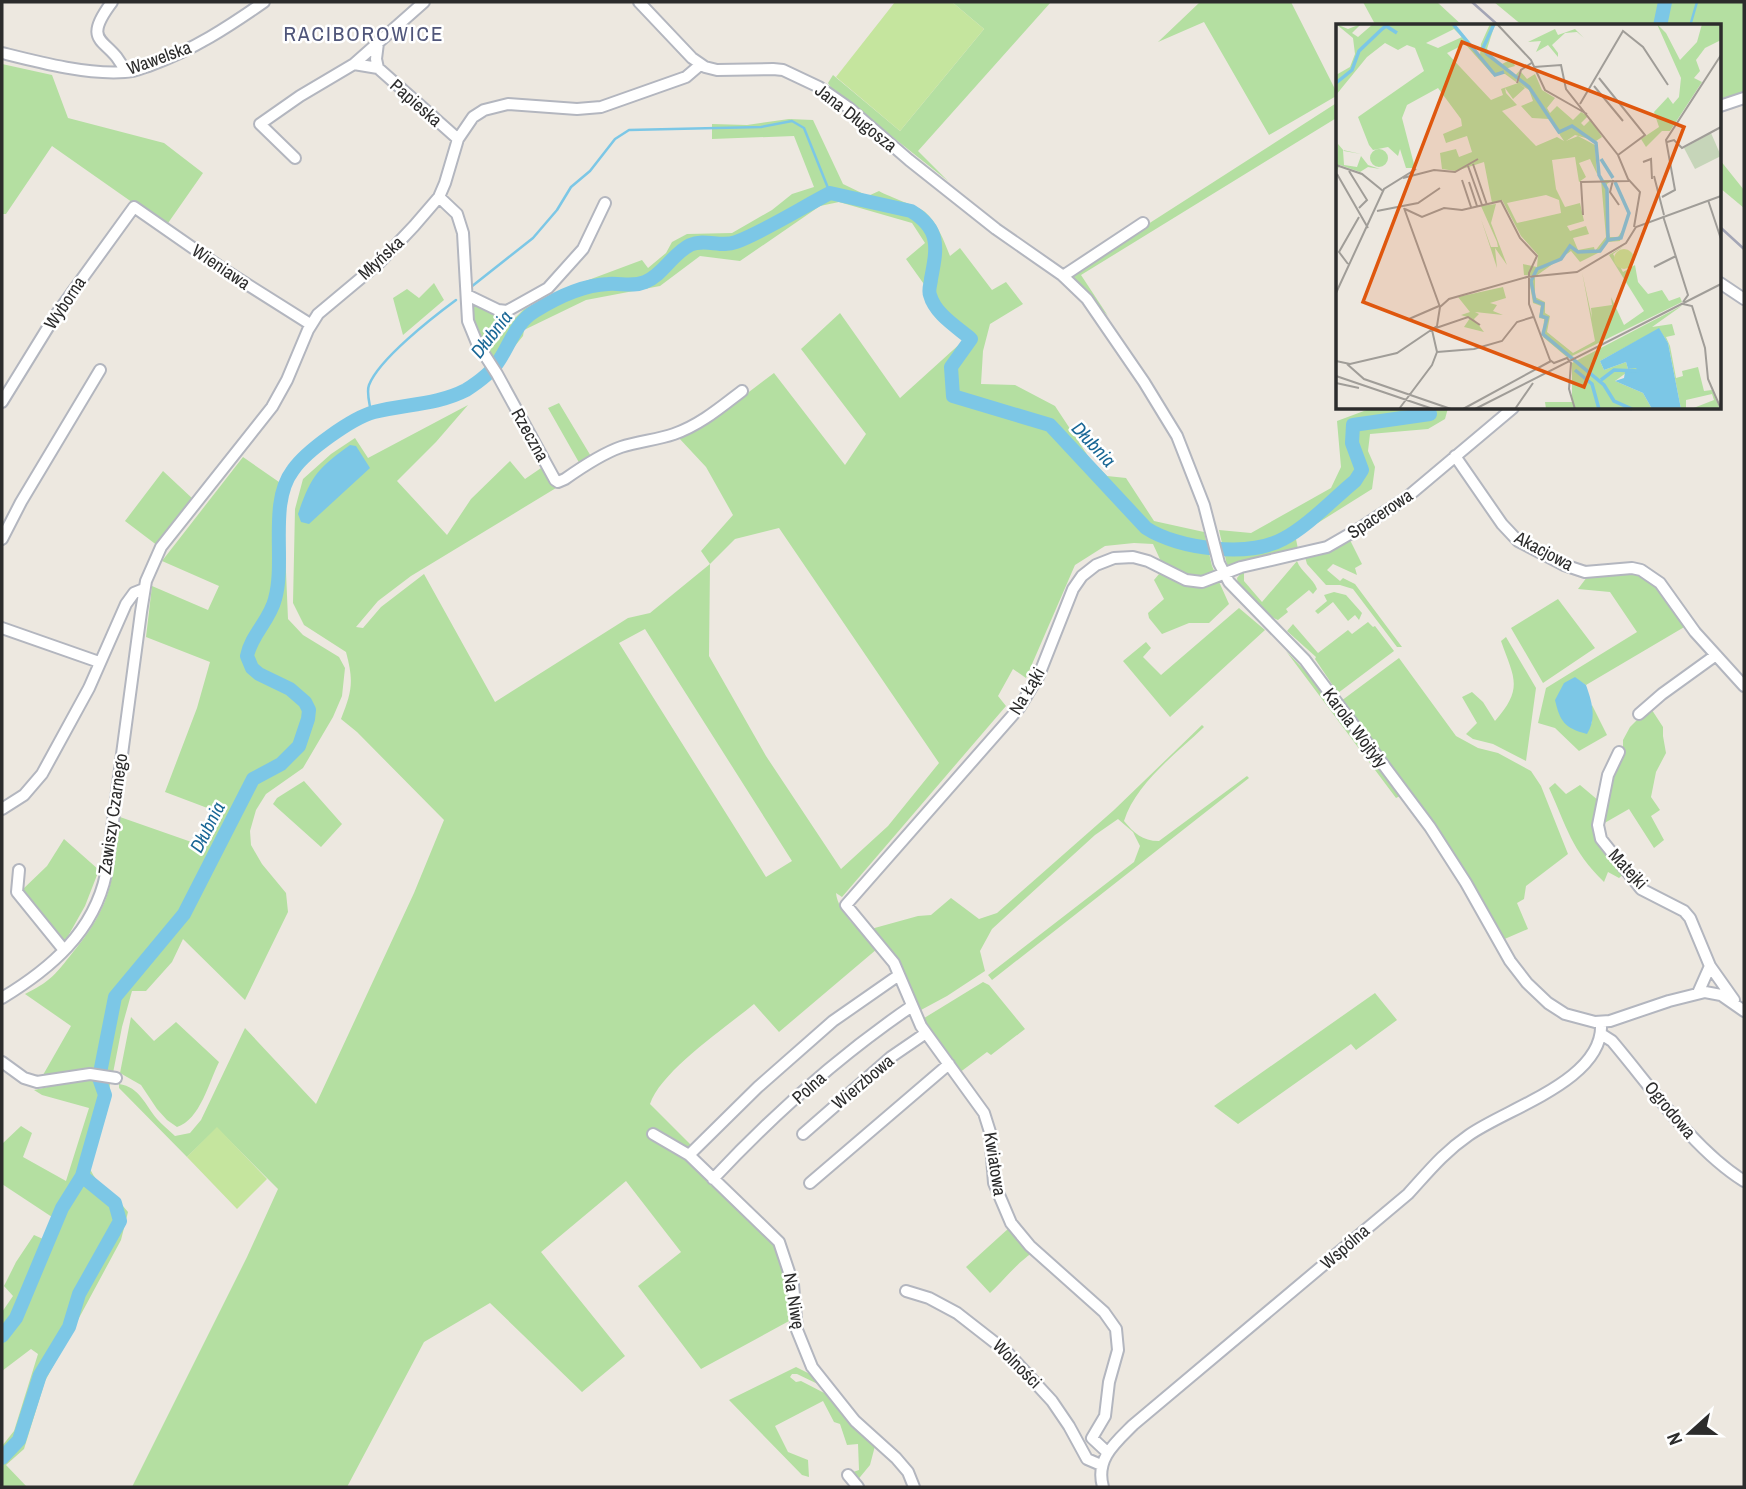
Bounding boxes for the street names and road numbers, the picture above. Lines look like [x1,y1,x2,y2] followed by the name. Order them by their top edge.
[123,34,194,81] street label: Wawelska
[385,73,448,132] street label: Papieska
[810,78,902,158] street label: Jana Długosza
[352,230,409,285] street label: Młyńska
[187,238,255,295] street label: Wieniawa
[38,271,91,334] street label: Wyborna
[506,404,555,466] street label: Rzeczna
[1342,483,1417,545] street label: Spacerowa
[1510,524,1578,576] street label: Akacjowa
[1003,663,1050,719] street label: Na Łąki
[1317,683,1394,773] street label: Karola Wojtyły
[92,752,133,876] street label: Zawiszy Czarnego
[1603,843,1654,895] street label: Matejki
[826,1048,899,1115] street label: Wierzbowa
[786,1066,831,1110] street label: Polna
[1639,1076,1702,1144] street label: Ogrodowa
[978,1130,1013,1197] street label: Kwiatowa
[1315,1218,1375,1275] street label: Wspólna
[778,1271,811,1331] street label: Na Niwę
[987,1333,1048,1394] street label: Wolności

